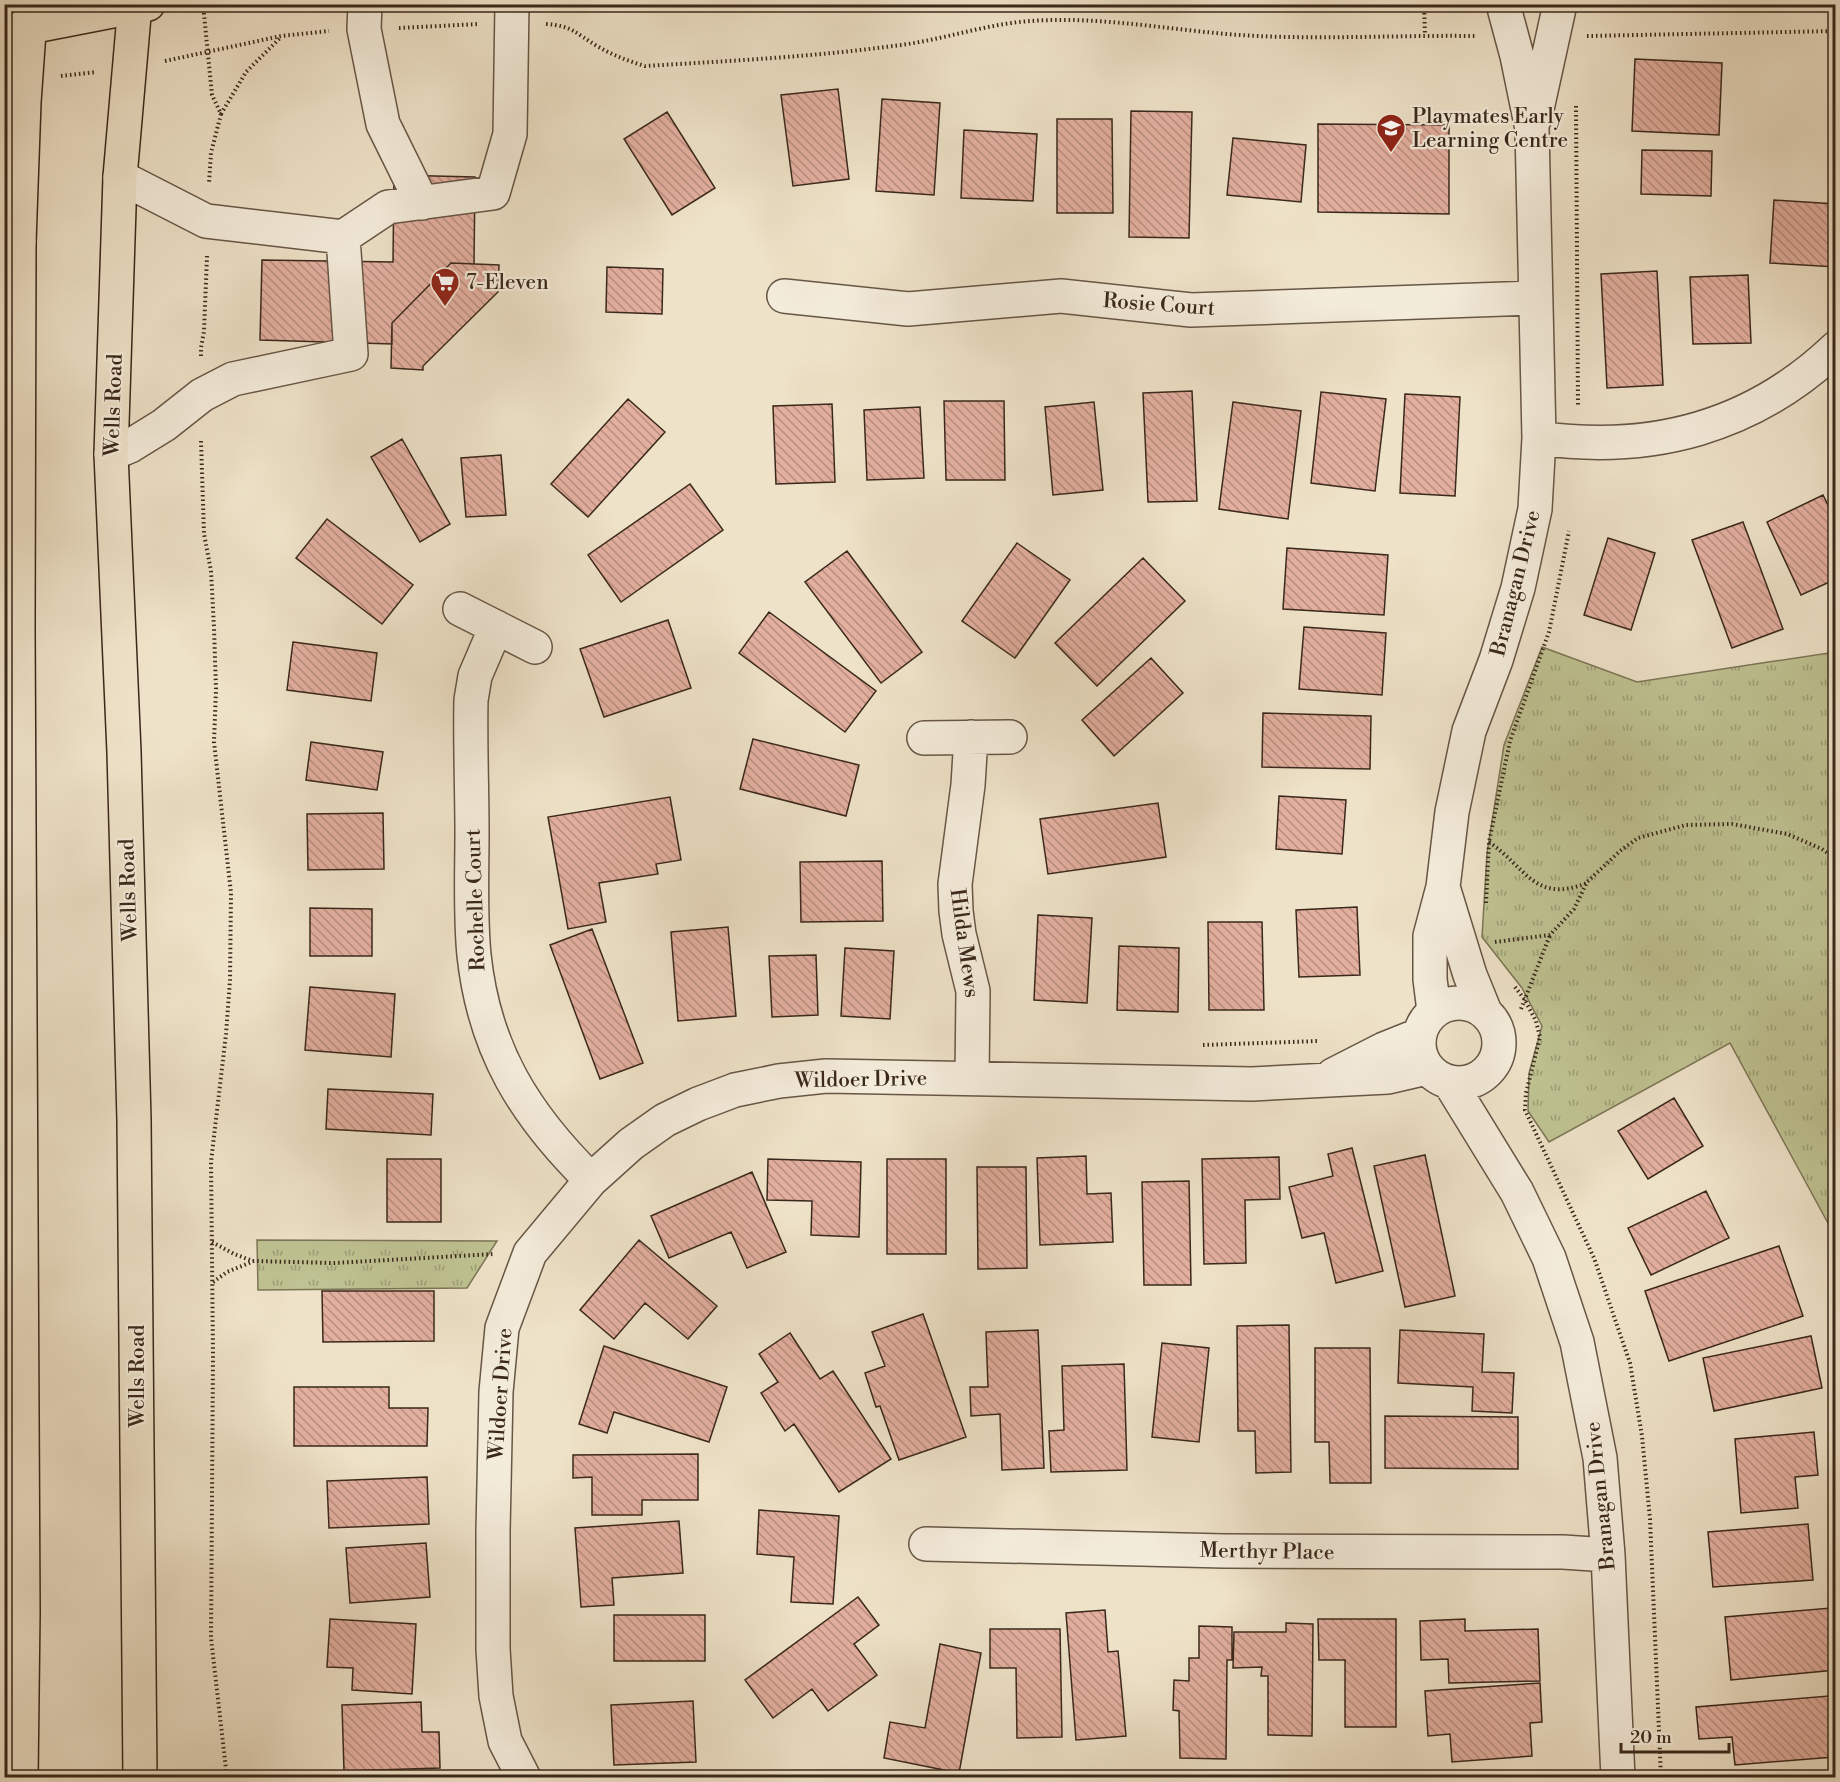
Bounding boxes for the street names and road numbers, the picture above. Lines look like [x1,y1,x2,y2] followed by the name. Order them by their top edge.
[1102,288,1217,322] street label: Rosie Court
[99,353,129,458] street label: Wells Road
[1485,508,1547,660] street label: Branagan Drive
[461,828,491,972] street label: Rochelle Court
[114,838,144,943] street label: Wells Road
[943,887,985,999] street label: Hilda Mews
[793,1066,928,1094] street label: Wildoer Drive
[125,1324,151,1428] street label: Wells Road
[483,1327,519,1462] street label: Wildoer Drive
[1580,1420,1622,1573] street label: Branagan Drive
[1199,1538,1335,1566] street label: Merthyr Place

